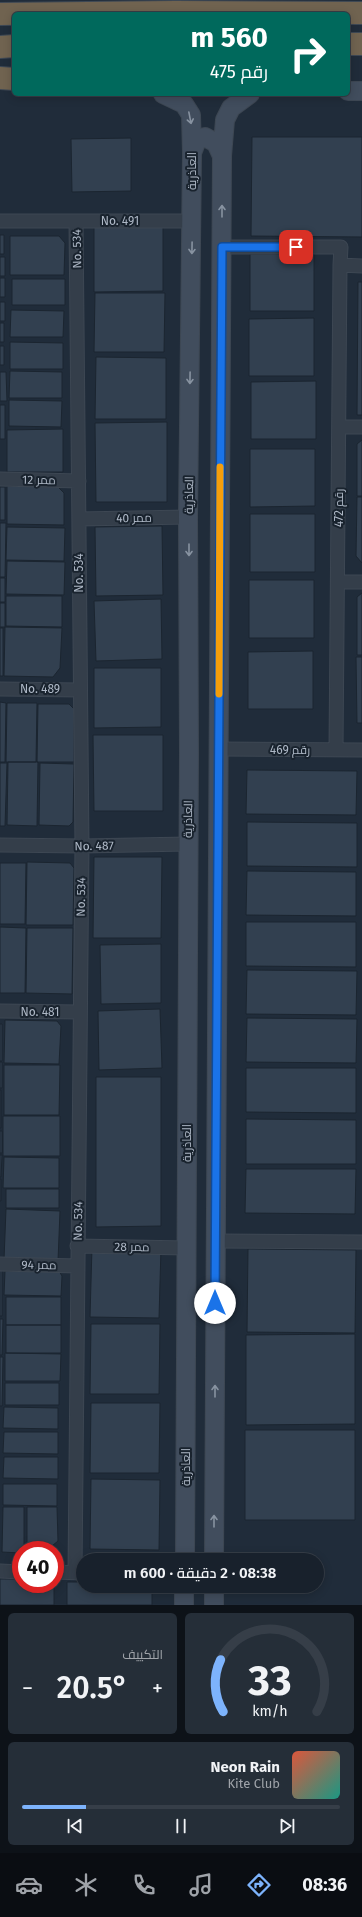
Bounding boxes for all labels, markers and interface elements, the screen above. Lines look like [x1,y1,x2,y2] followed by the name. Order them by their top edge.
[191,21,268,54] text: 560 m
[282,28,334,80] icon: right
[210,61,268,83] text: رقم 475
[186,112,194,125] one-way arrow
[185,152,199,190] street label: العاذرية
[218,205,226,218] one-way arrow
[101,214,139,228] street label: No. 491
[70,229,84,269] street label: No. 534
[279,230,313,264] pin
[285,236,307,258] icon: arrive
[188,241,196,254] one-way arrow
[186,371,194,384] one-way arrow
[22,473,56,487] street label: ممر 12
[182,476,196,514] street label: العاذرية
[332,489,347,527] street label: رقم 472
[116,511,152,525] street label: ممر 40
[185,543,193,556] one-way arrow
[72,553,86,593] street label: No. 534
[20,682,60,696] street label: No. 489
[270,743,310,758] street label: رقم 469
[181,800,195,838] street label: العاذرية
[74,839,114,853] street label: No. 487
[74,877,88,917] street label: No. 534
[21,1005,59,1019] street label: No. 481
[180,1124,194,1162] street label: العاذرية
[71,1201,85,1241] street label: No. 534
[114,1240,150,1254] street label: ممر 28
[21,1258,57,1272] street label: ممر 94
[194,1282,236,1324] position arrow
[211,1385,219,1398] one-way arrow
[179,1448,193,1486] street label: العاذرية
[210,1515,218,1528] one-way arrow
[12,1541,64,1593] speed limit sign: 40
[124,1564,276,1582] text: 08:38 · 2 دقيقة · 600 m
[122,1647,163,1662] text: التكييف
[247,1655,291,1705] text: 33
[57,1670,128,1706] text: 20.5°
[22,1675,33,1702] text: −
[152,1675,163,1702] text: +
[252,1702,287,1719] text: km/h
[211,1758,280,1776] text: Neon Rain
[227,1776,280,1791] text: Kite Club
[64,1815,86,1837] icon: previous
[170,1815,192,1837] icon: pause
[276,1815,298,1837] icon: next
[15,1871,43,1899] icon: car
[72,1871,100,1899] icon: climate
[130,1871,158,1899] icon: phone
[187,1871,215,1899] icon: music
[245,1871,273,1899] icon: directions
[302,1874,347,1896] text: 08:36

